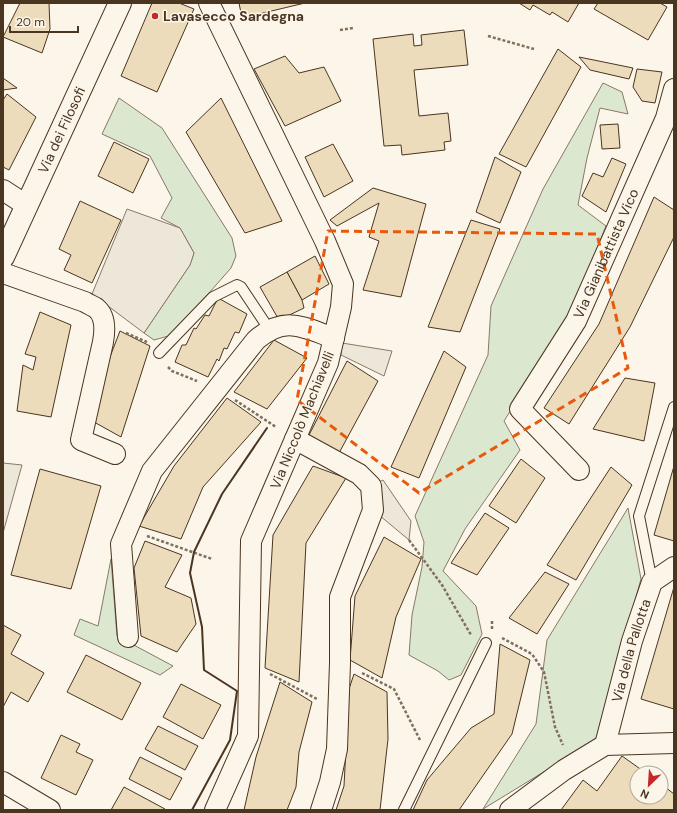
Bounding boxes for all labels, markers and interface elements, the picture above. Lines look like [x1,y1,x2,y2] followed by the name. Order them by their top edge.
[163,7,304,25] place label: Lavasecco Sardegna
[10,8,78,34] scale bar
[150,11,160,21] marker: Lavasecco Sardegna
[16,14,45,30] text: 20 m
[34,84,89,176] street label: Via dei Filosofi
[569,186,643,321] street label: Via Gianibattista Vico
[266,348,338,492] street label: Via Niccolò Machiavelli
[607,596,655,704] street label: Via della Pallotta
[629,765,669,805] north arrow
[638,786,651,802] text: N

